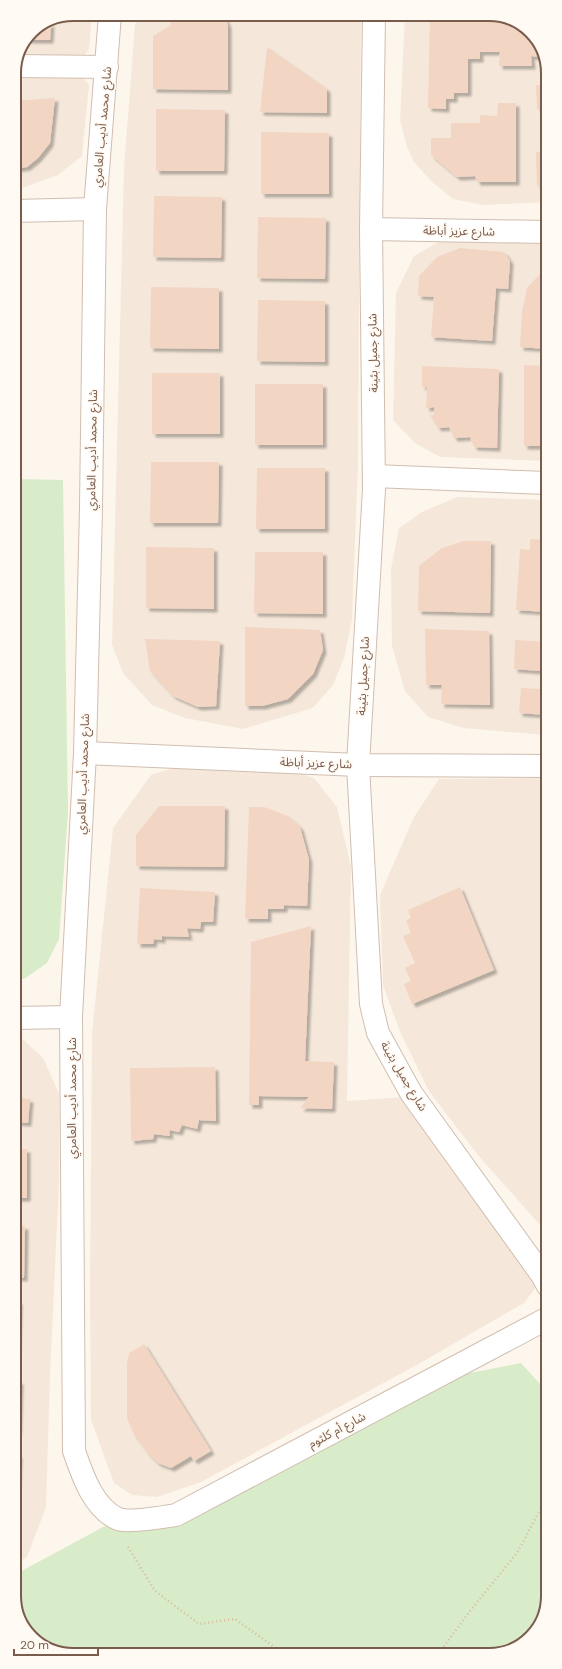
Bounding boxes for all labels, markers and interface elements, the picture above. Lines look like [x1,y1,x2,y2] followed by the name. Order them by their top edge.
[89,66,117,188] street label: شارع محمد أديب العامري
[423,222,495,241] street label: شارع عزيز أباظة
[364,313,383,393] street label: شارع جميل بثينة
[83,389,103,511] street label: شارع محمد أديب العامري
[353,636,374,716] street label: شارع جميل بثينة
[73,713,95,835] street label: شارع محمد أديب العامري
[280,754,352,773] street label: شارع عزيز أباظة
[64,1037,82,1159] street label: شارع محمد أديب العامري
[376,1038,431,1115] street label: شارع جميل بثينة
[305,1408,369,1453] street label: شارع أم كلثوم
[14,1631,98,1657] scale bar
[20,1637,49,1653] text: 20 m

